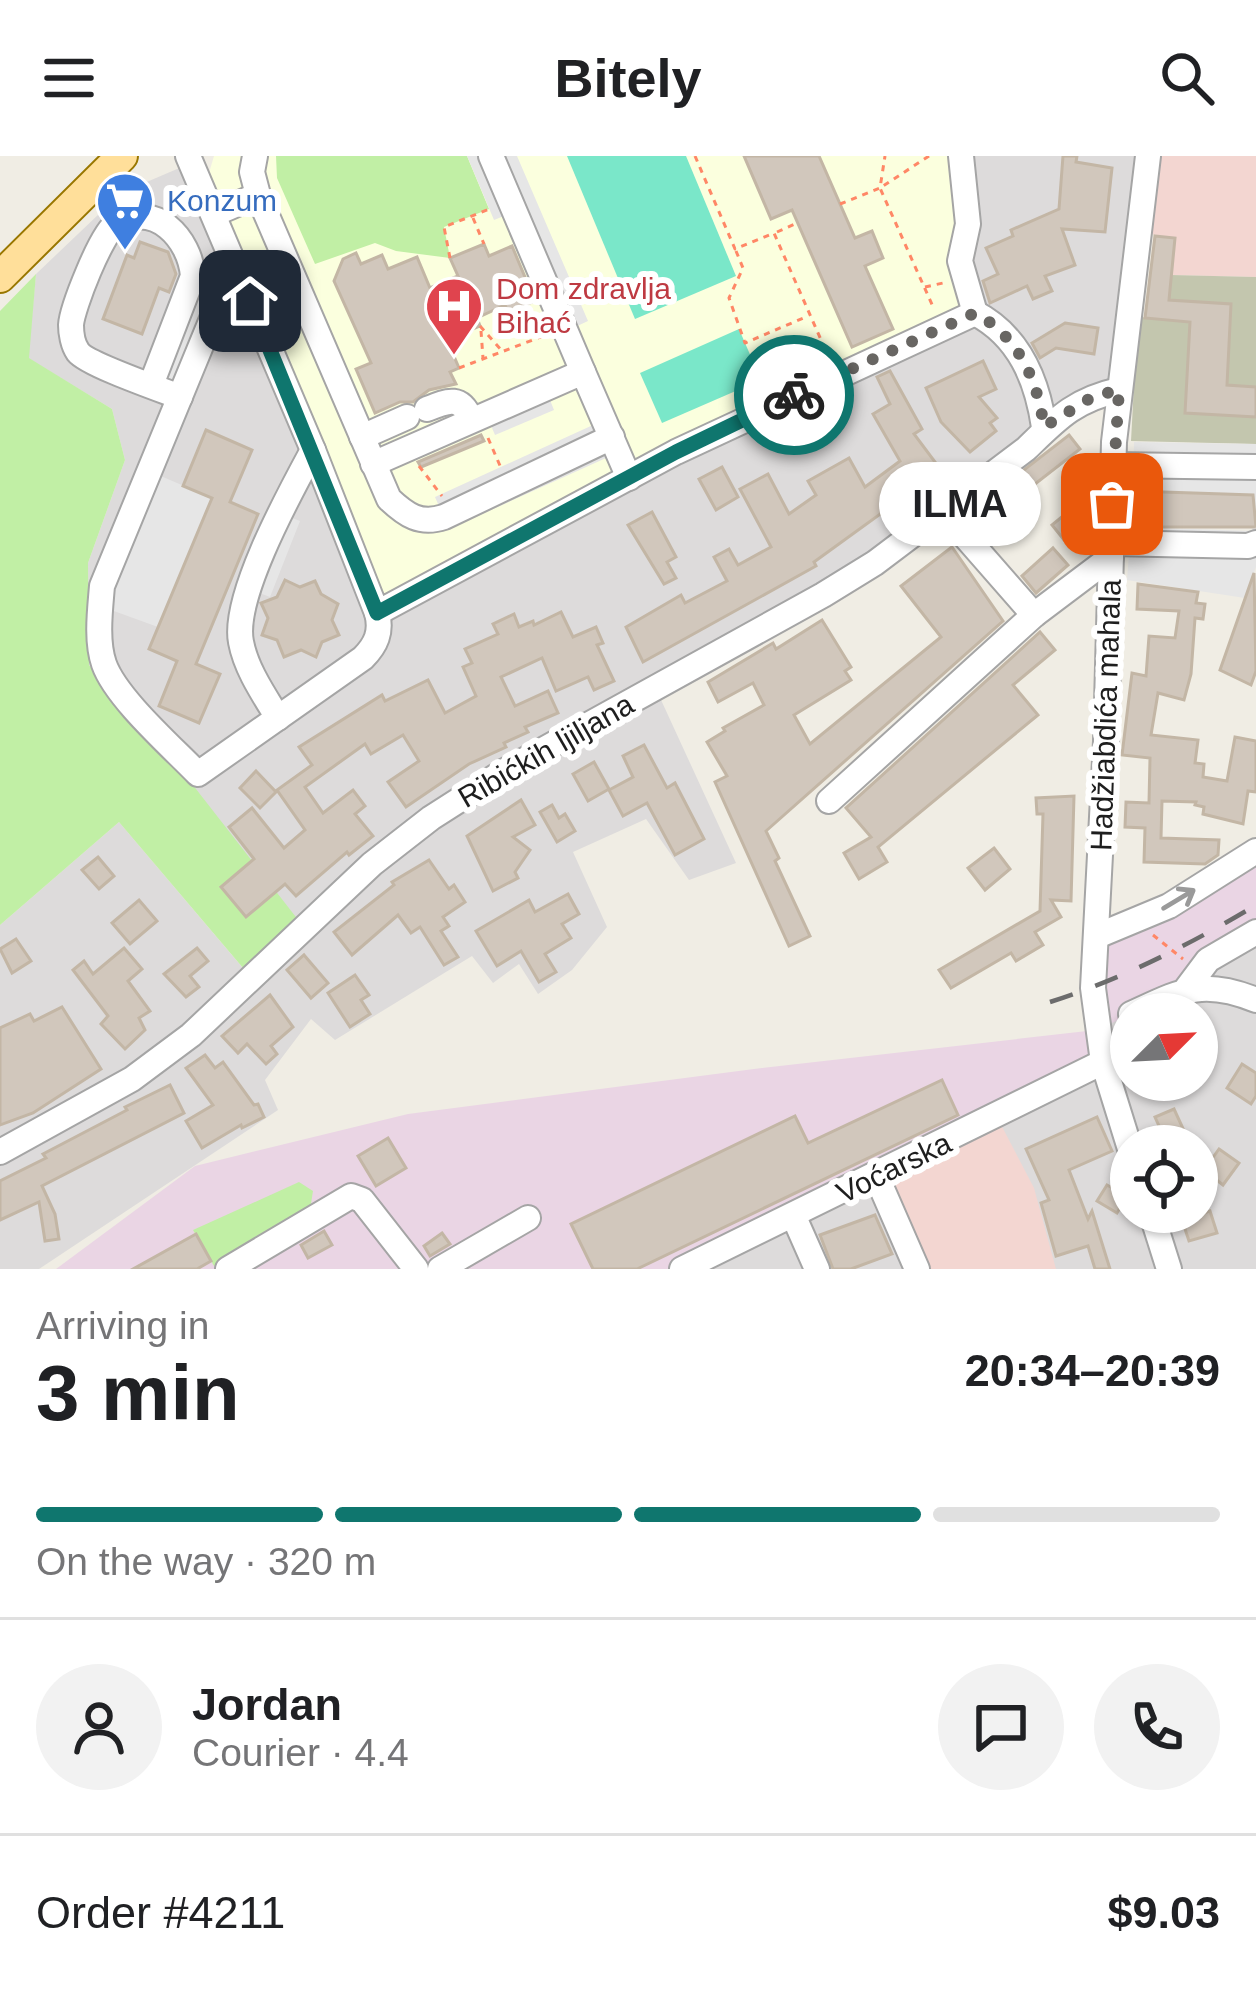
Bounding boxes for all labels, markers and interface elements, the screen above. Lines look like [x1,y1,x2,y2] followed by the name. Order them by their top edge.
[36,45,102,111] icon: menu
[1154,45,1220,111] icon: search
[554,48,702,108] text: Bitely
[94,170,156,252] supermarket icon: Konzum
[167,184,277,217] place label: Konzum
[199,250,301,352] pin
[217,268,283,334] icon: home
[496,272,671,339] place label: Dom zdravlja Bihać
[423,275,485,357] hospital icon: Dom zdravlja Bihać
[734,335,854,455] courier
[761,362,827,428] icon: bike
[1061,453,1163,555] pin
[878,462,1040,546] callout: ILMA
[1079,471,1145,537] icon: bag
[912,482,1008,525] text: ILMA
[1084,578,1127,851] street label: Hadžiabdića mahala
[452,687,639,814] street label: Ribićkih ljiljana
[1161,887,1195,911] one-way arrow
[1110,993,1218,1101] north arrow
[1110,993,1218,1233] map controls
[1110,1125,1218,1233] button: locate
[831,1126,957,1209] street label: Voćarska
[36,1304,209,1347] text: Arriving in
[965,1345,1220,1396] text: 20:34–20:39
[36,1349,240,1437] text: 3 min
[36,1540,376,1583] text: On the way · 320 m
[36,1664,162,1790] button: person
[938,1664,1064,1790] button: chat
[1094,1664,1220,1790] button: phone
[192,1679,342,1730] text: Jordan
[192,1731,409,1774] text: Courier · 4.4
[36,1887,285,1938] text: Order #4211
[1107,1887,1220,1938] text: $9.03

